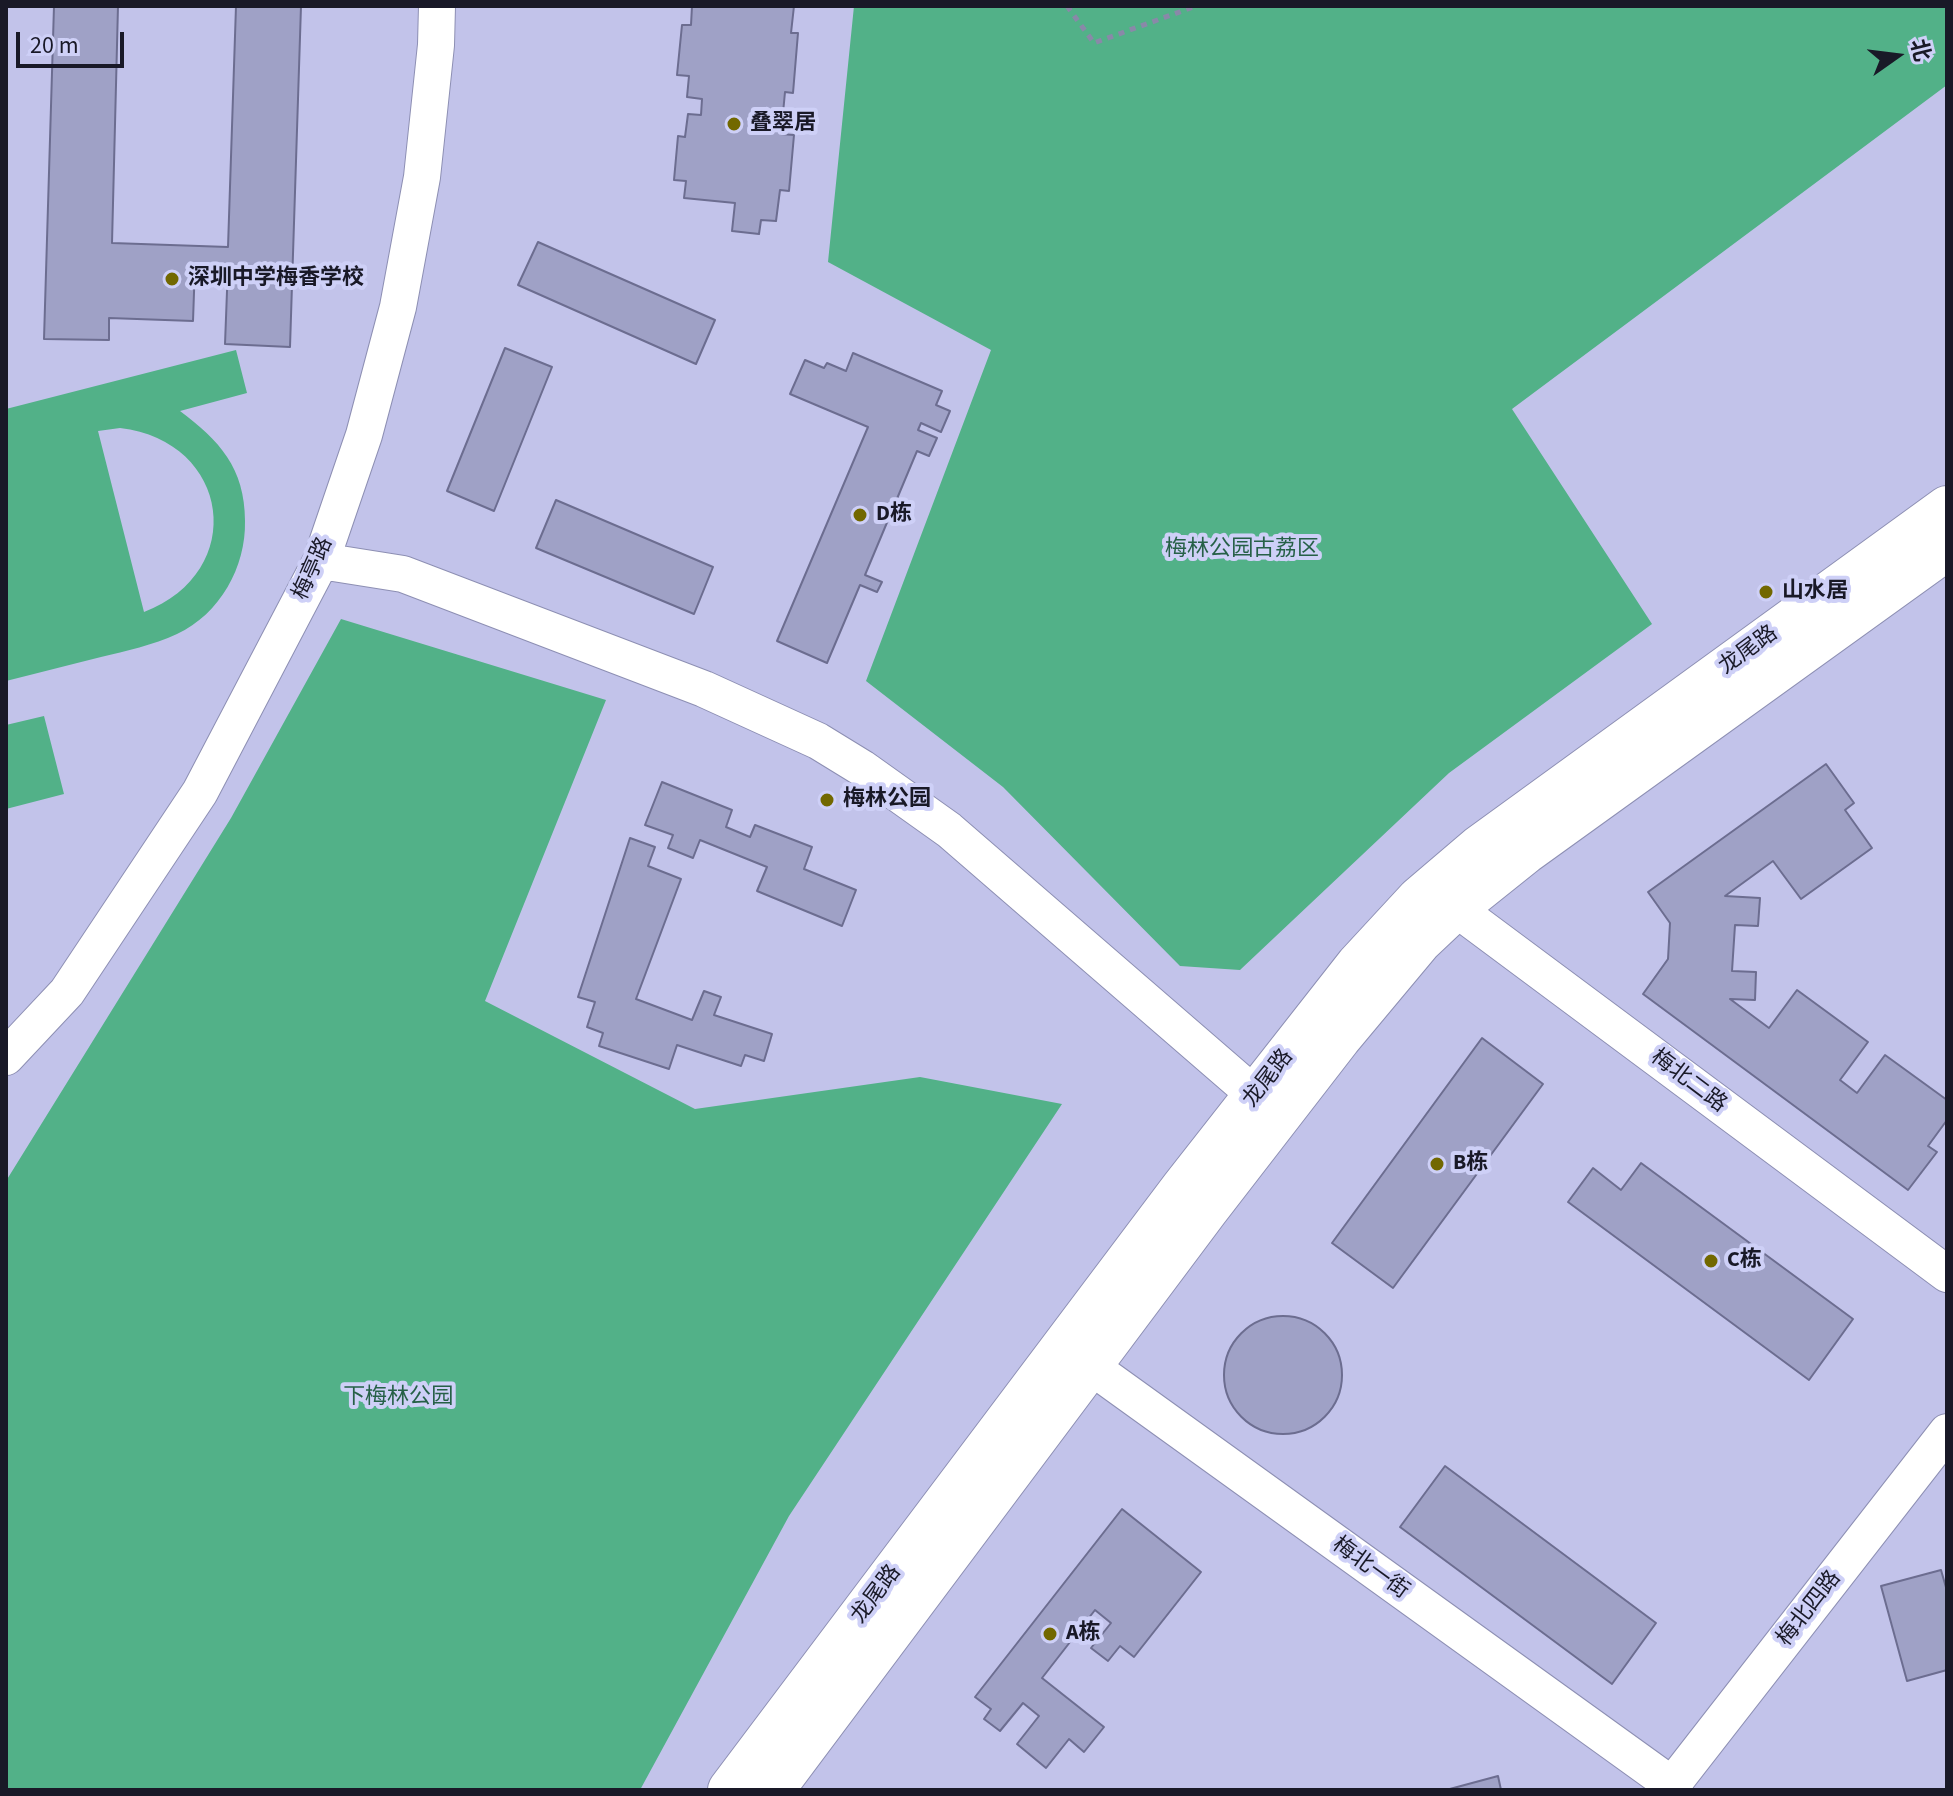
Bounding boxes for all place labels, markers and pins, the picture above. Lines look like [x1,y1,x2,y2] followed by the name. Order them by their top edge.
[750,111,816,137] place label: 叠翠居
[725,115,743,133] marker: 叠翠居
[188,266,364,292] place label: 深圳中学梅香学校
[163,270,181,288] marker: 深圳中学梅香学校
[876,502,912,528] place label: D栋
[851,506,869,524] marker: D栋
[1782,579,1848,605] place label: 山水居
[1757,583,1775,601] marker: 山水居
[843,787,931,813] place label: 梅林公园
[818,791,836,809] marker: 梅林公园
[1453,1151,1488,1177] place label: B栋
[1428,1155,1446,1173] marker: B栋
[1727,1248,1762,1274] place label: C栋
[1702,1252,1720,1270] marker: C栋
[1066,1621,1101,1647] place label: A栋
[1041,1625,1059,1643] marker: A栋

